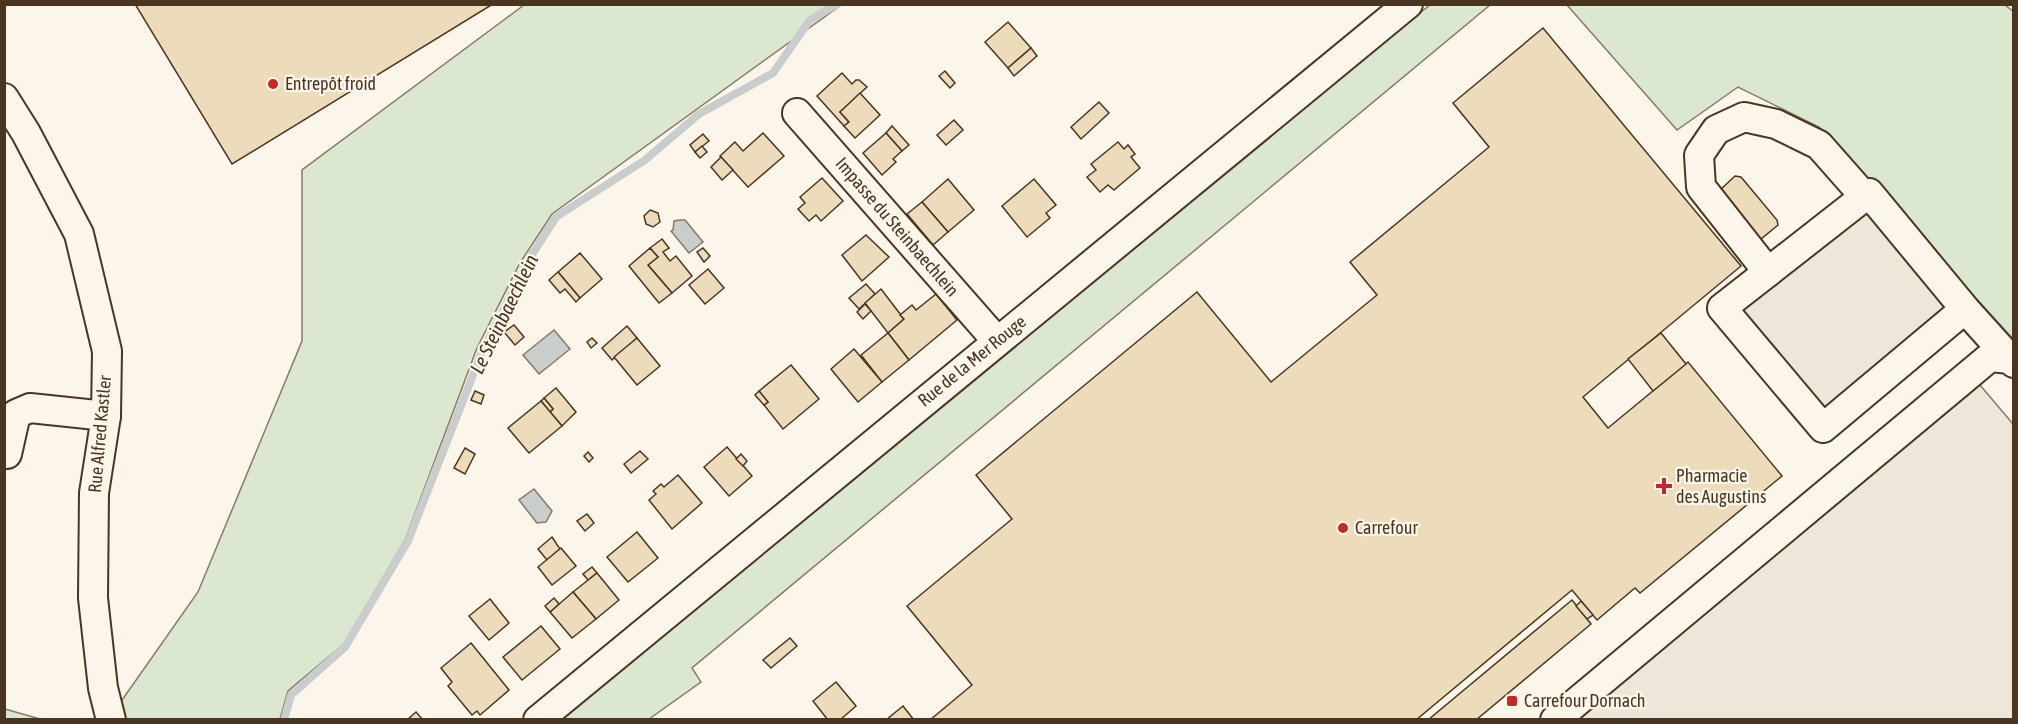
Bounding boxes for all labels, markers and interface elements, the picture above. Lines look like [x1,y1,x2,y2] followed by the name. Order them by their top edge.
[285,73,376,94] place label: Entrepôt froid
[266,77,280,91] marker: Entrepôt froid
[831,153,963,300] street label: Impasse du Steinbaechlein
[465,250,542,377] water label: Le Steinbaechlein
[913,311,1030,411] street label: Rue de la Mer Rouge
[84,374,115,494] street label: Rue Alfred Kastler
[1676,465,1766,507] place label: Pharmacie des Augustins
[1657,479,1671,493] marker: Pharmacie des Augustins
[1355,517,1418,538] place label: Carrefour
[1336,521,1350,535] marker: Carrefour
[1524,690,1646,711] place label: Carrefour Dornach
[1505,694,1519,708] marker: Carrefour Dornach

